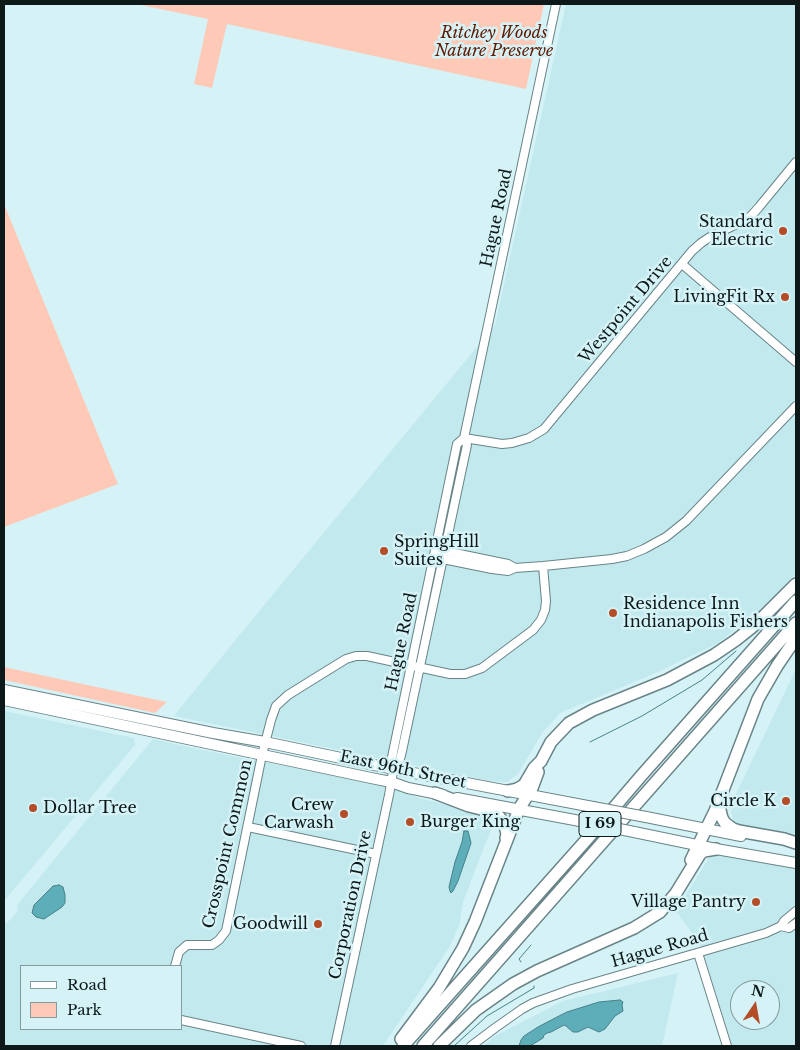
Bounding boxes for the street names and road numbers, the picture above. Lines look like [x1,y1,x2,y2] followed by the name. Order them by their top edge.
[477,167,517,269] street label: Hague Road
[576,252,676,368] street label: Westpoint Drive
[382,591,422,693] street label: Hague Road
[338,747,468,793] street label: East 96th Street
[199,758,257,930] street label: Crosspoint Common
[579,812,621,836] road number: I 69
[326,829,376,981] street label: Corporation Drive
[609,926,711,972] street label: Hague Road

